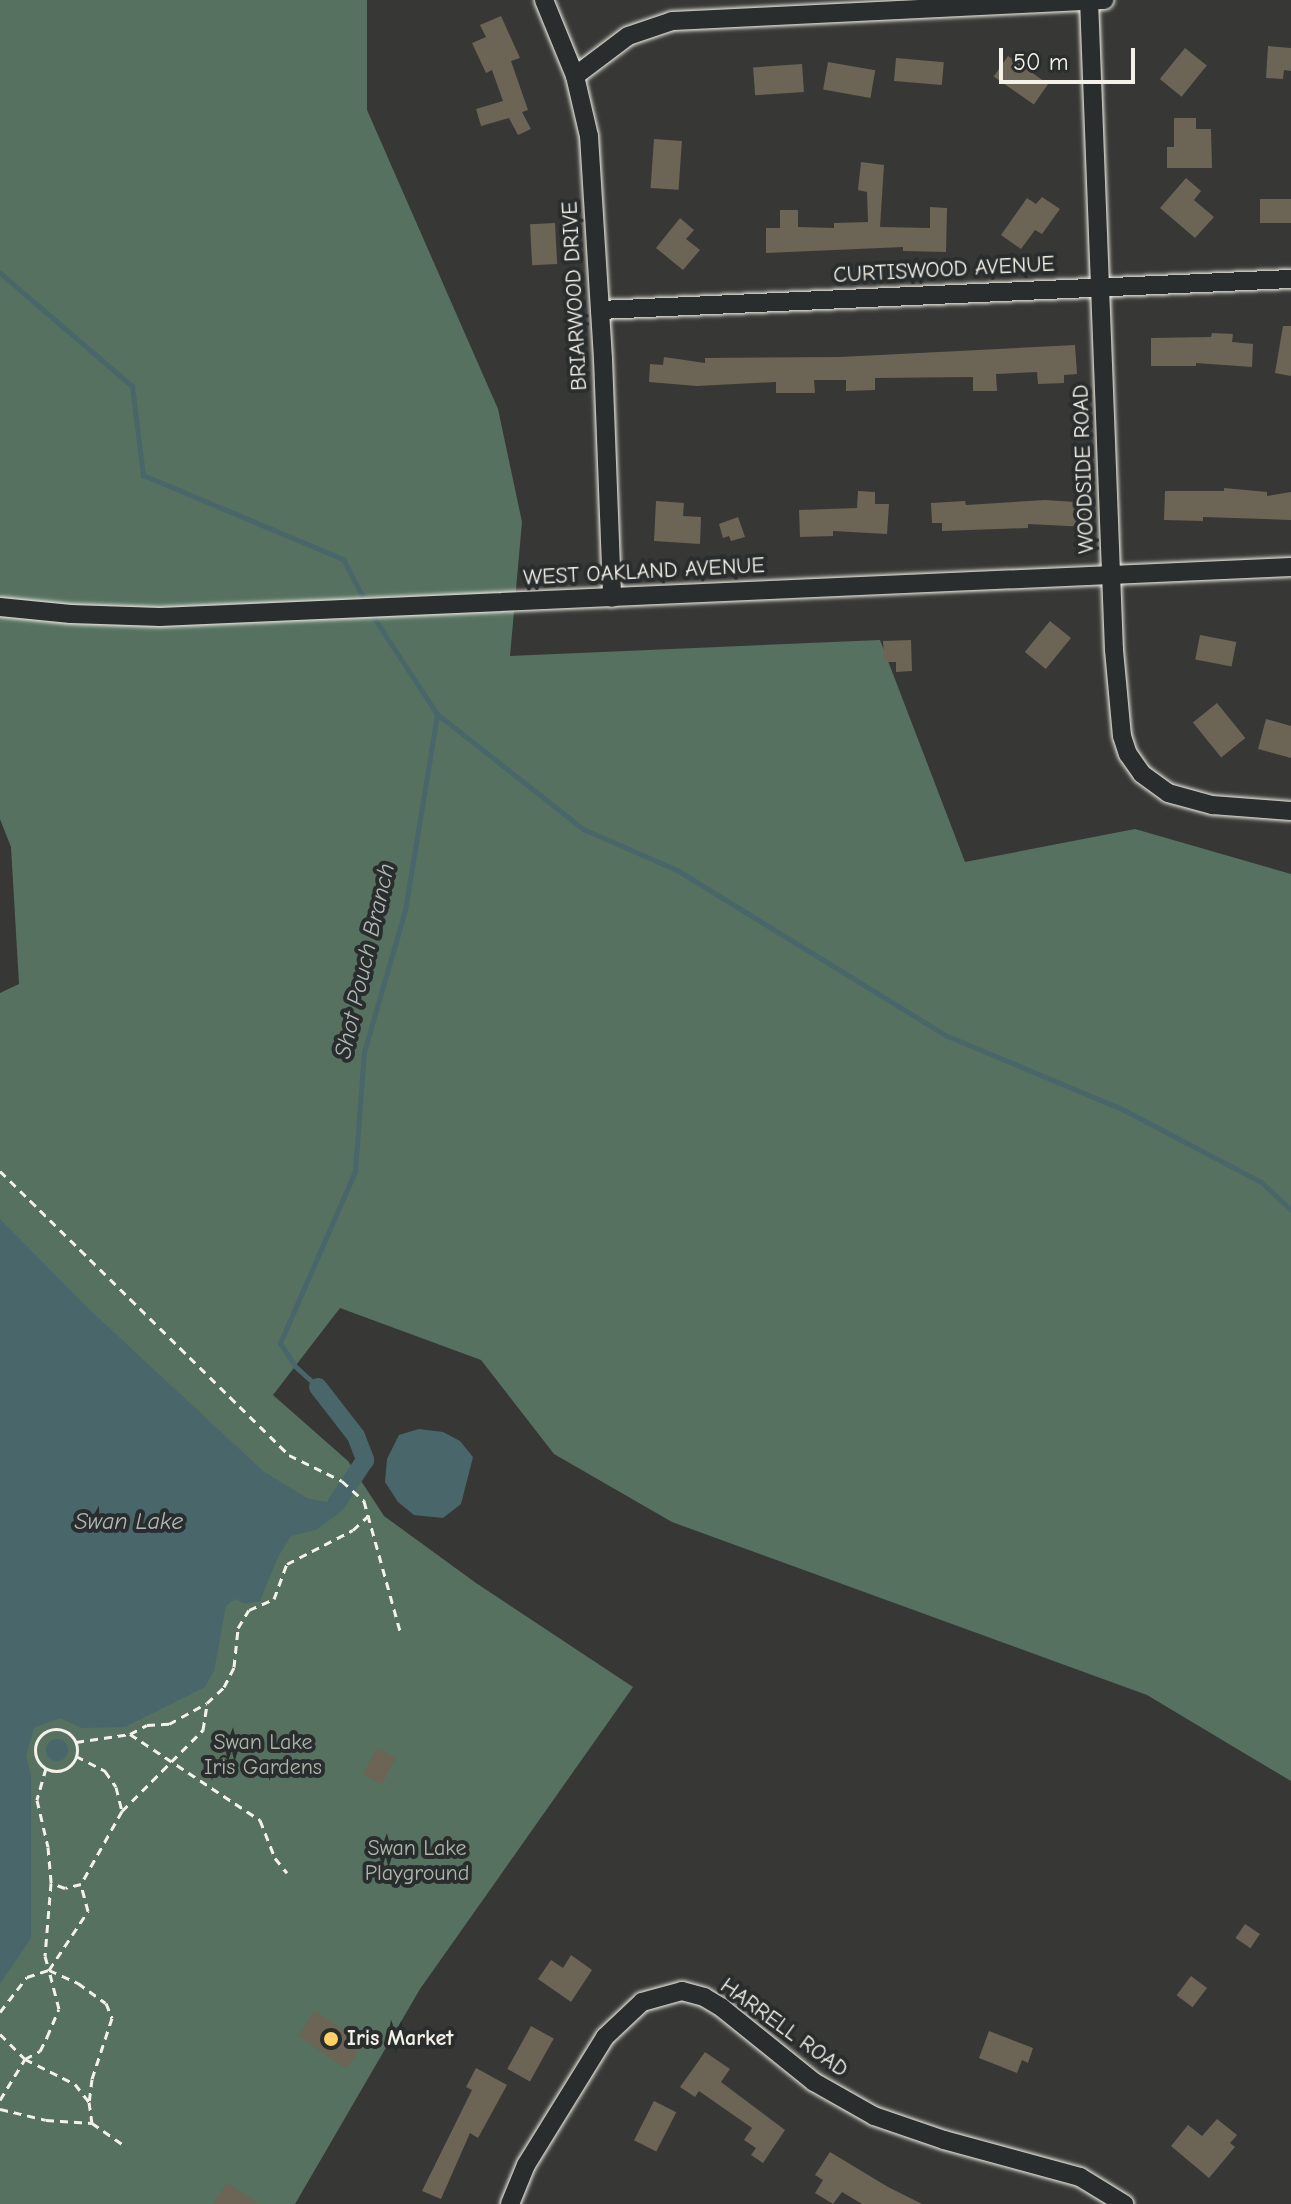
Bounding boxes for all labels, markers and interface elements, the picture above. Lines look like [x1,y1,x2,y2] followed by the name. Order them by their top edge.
[1003,32,1139,82] scale bar
[1013,48,1069,76] text: 50 m
[557,201,593,391] street label: BRIARWOOD DRIVE
[833,251,1055,289] street label: CURTISWOOD AVENUE
[1068,384,1100,554] street label: WOODSIDE ROAD
[523,552,765,592] street label: WEST OAKLAND AVENUE
[329,861,401,1061] water label: Shot Pouch Branch
[75,1508,183,1536] water label: Swan Lake
[204,1729,322,1780] park label: Swan Lake Iris Gardens
[365,1835,469,1886] park label: Swan Lake Playground
[715,1973,853,2083] street label: HARRELL ROAD
[347,2026,453,2052] place label: Iris Market
[322,2030,340,2048] marker: Iris Market

